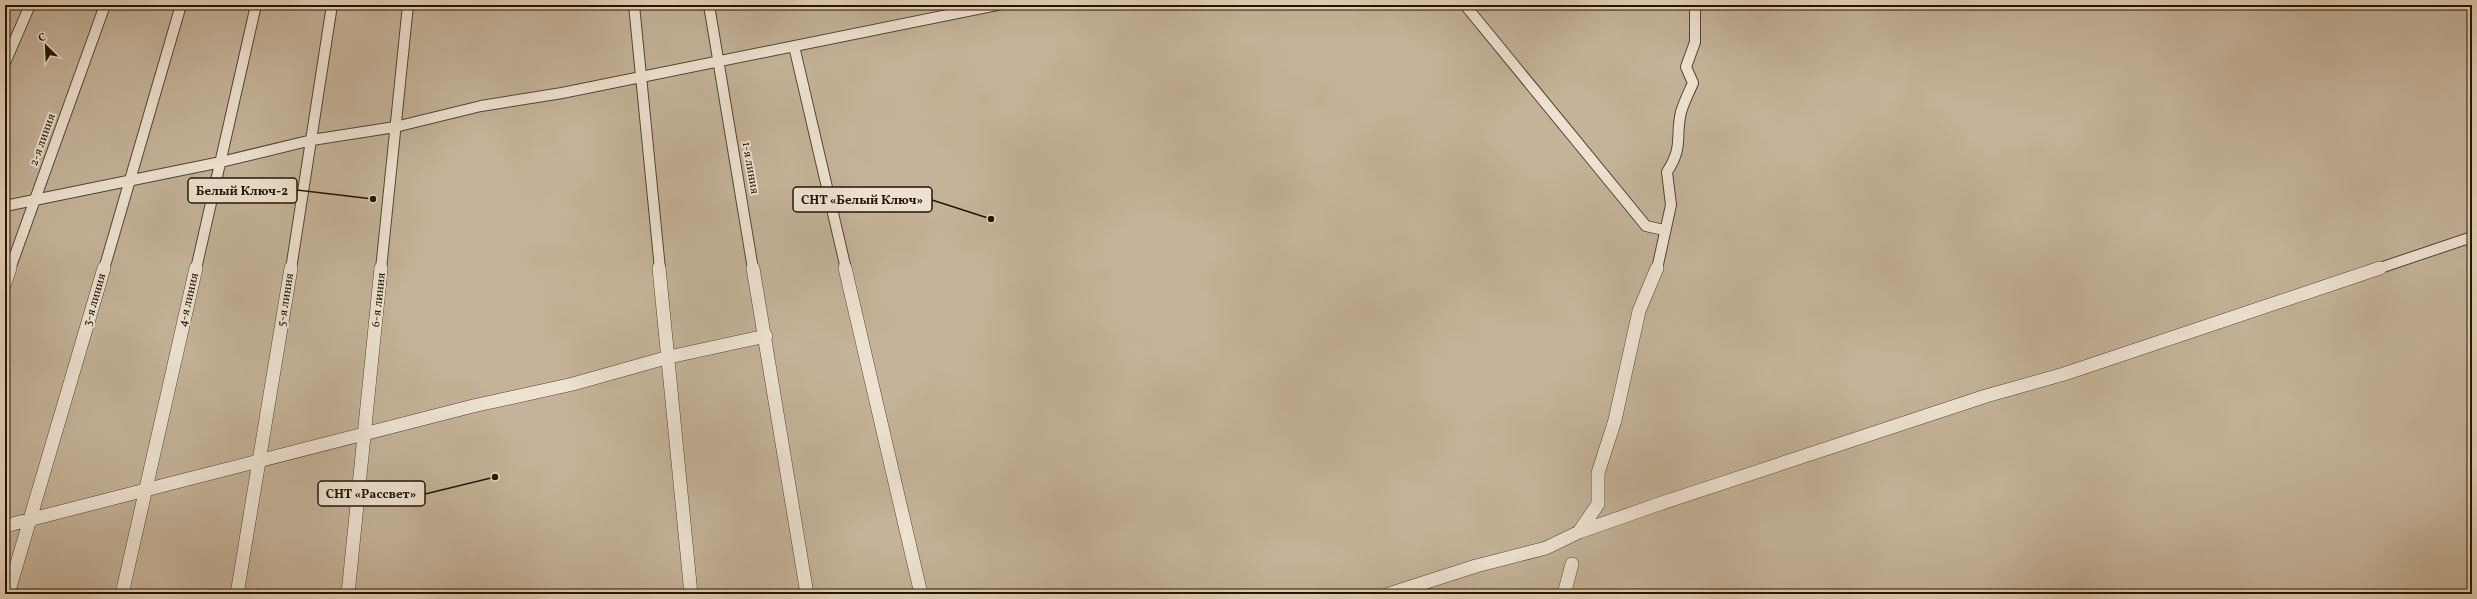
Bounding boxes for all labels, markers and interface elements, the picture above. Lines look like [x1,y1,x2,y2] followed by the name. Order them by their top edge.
[26,26,66,66] north arrow
[36,30,49,47] text: С
[26,111,60,169] street label: 2-я линия
[738,141,762,195] street label: 1-я линия
[188,178,297,203] callout: Белый Ключ-2
[196,183,288,201] text: Белый Ключ-2
[793,187,932,212] callout: СНТ «Белый Ключ»
[801,192,923,210] text: СНТ «Белый Ключ»
[175,271,203,329] street label: 4-я линия
[80,272,110,328] street label: 3-я линия
[274,272,298,328] street label: 5-я линия
[368,272,390,328] street label: 6-я линия
[318,481,425,506] callout: СНТ «Рассвет»
[326,486,416,504] text: СНТ «Рассвет»

